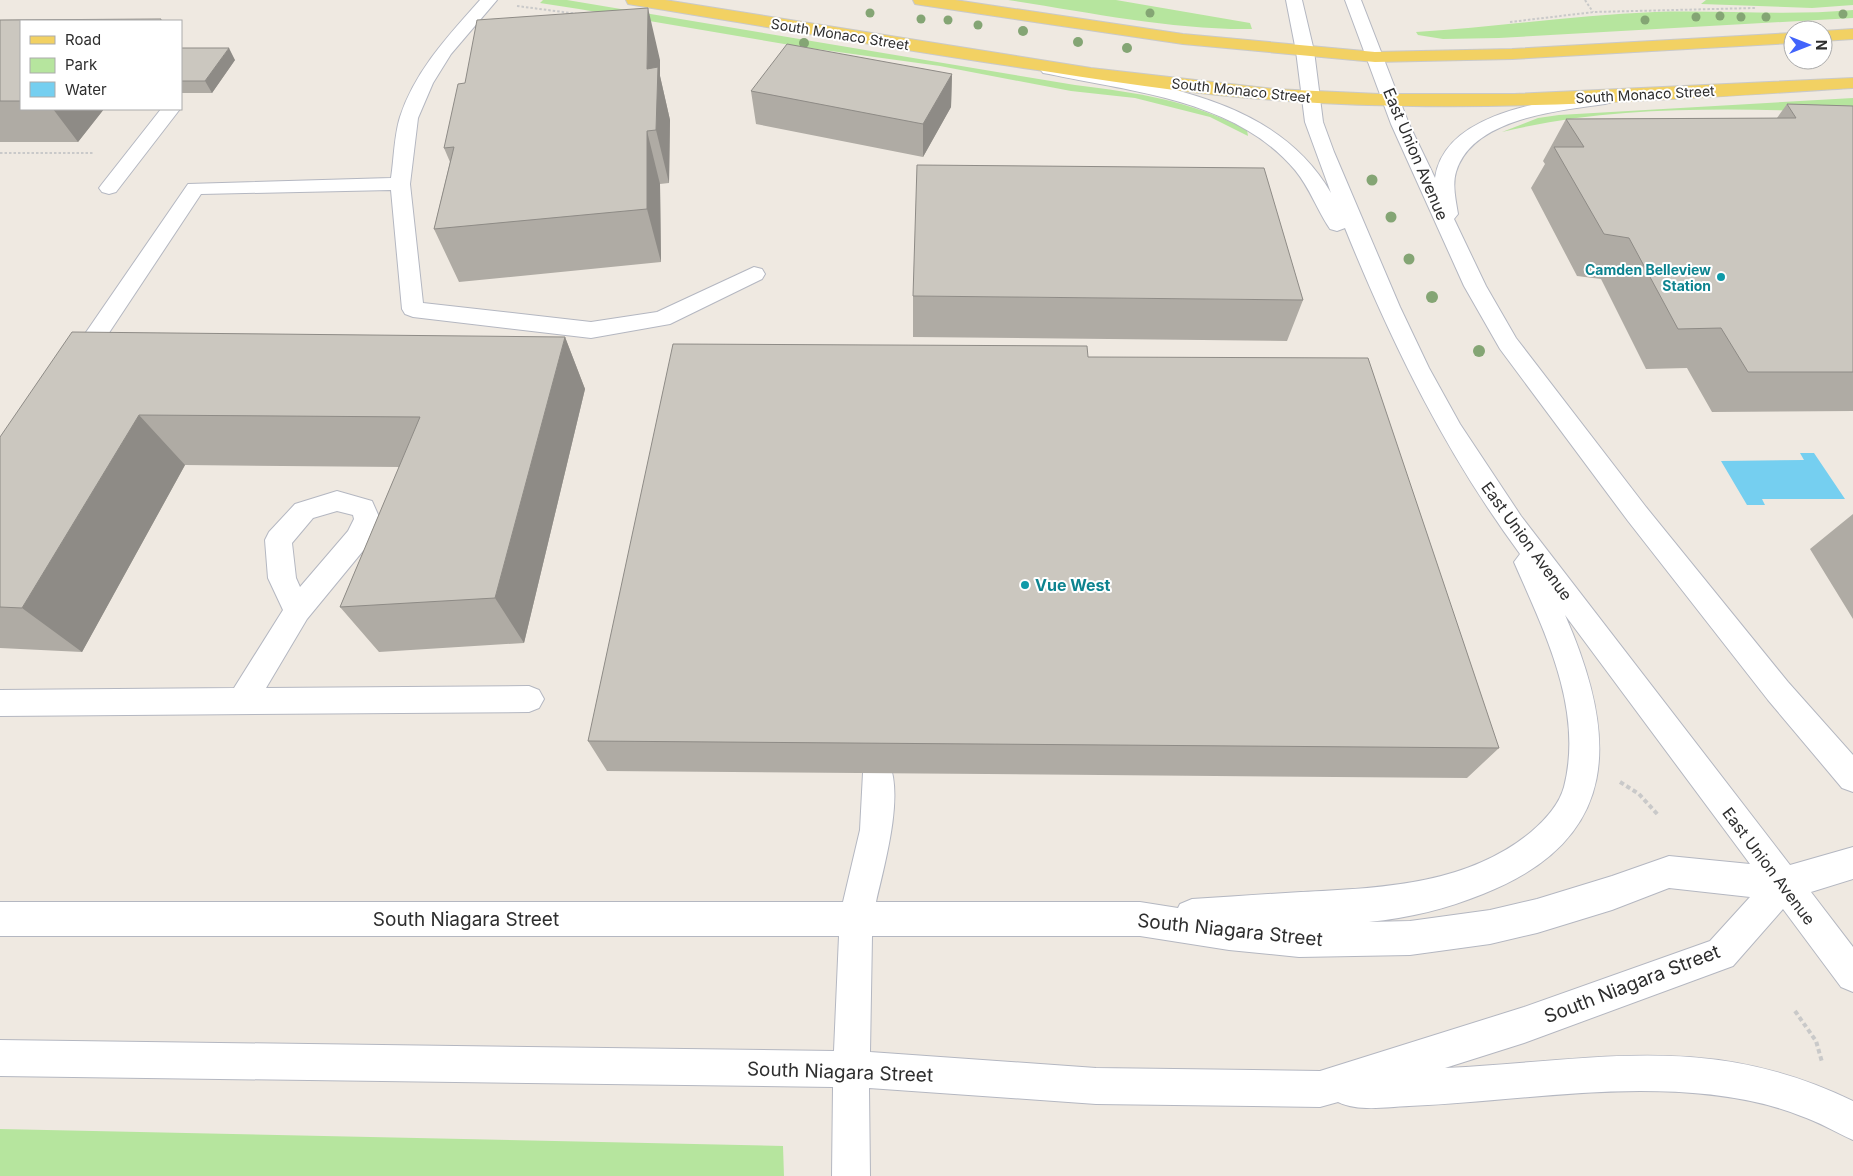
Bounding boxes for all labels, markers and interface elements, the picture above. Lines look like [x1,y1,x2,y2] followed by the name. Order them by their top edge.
[770,15,911,53] street label: South Monaco Street
[20,20,182,110] legend
[1783,20,1833,70] north arrow
[65,30,101,49] text: Road
[1813,40,1830,50] text: N
[65,55,98,74] text: Park
[1171,74,1312,106] street label: South Monaco Street
[65,80,107,99] text: Water
[1575,82,1715,106] street label: South Monaco Street
[1379,85,1453,223] street label: East Union Avenue
[1585,261,1711,294] place label: Camden Belleview Station
[1715,271,1727,283] marker: Camden Belleview Station
[1477,478,1577,604] street label: East Union Avenue
[1035,575,1111,595] place label: Vue West
[1019,579,1031,591] marker: Vue West
[1718,803,1820,929] street label: East Union Avenue
[373,908,559,931] street label: South Niagara Street
[1136,909,1324,951] street label: South Niagara Street
[1541,940,1723,1028] street label: South Niagara Street
[746,1057,934,1087] street label: South Niagara Street

